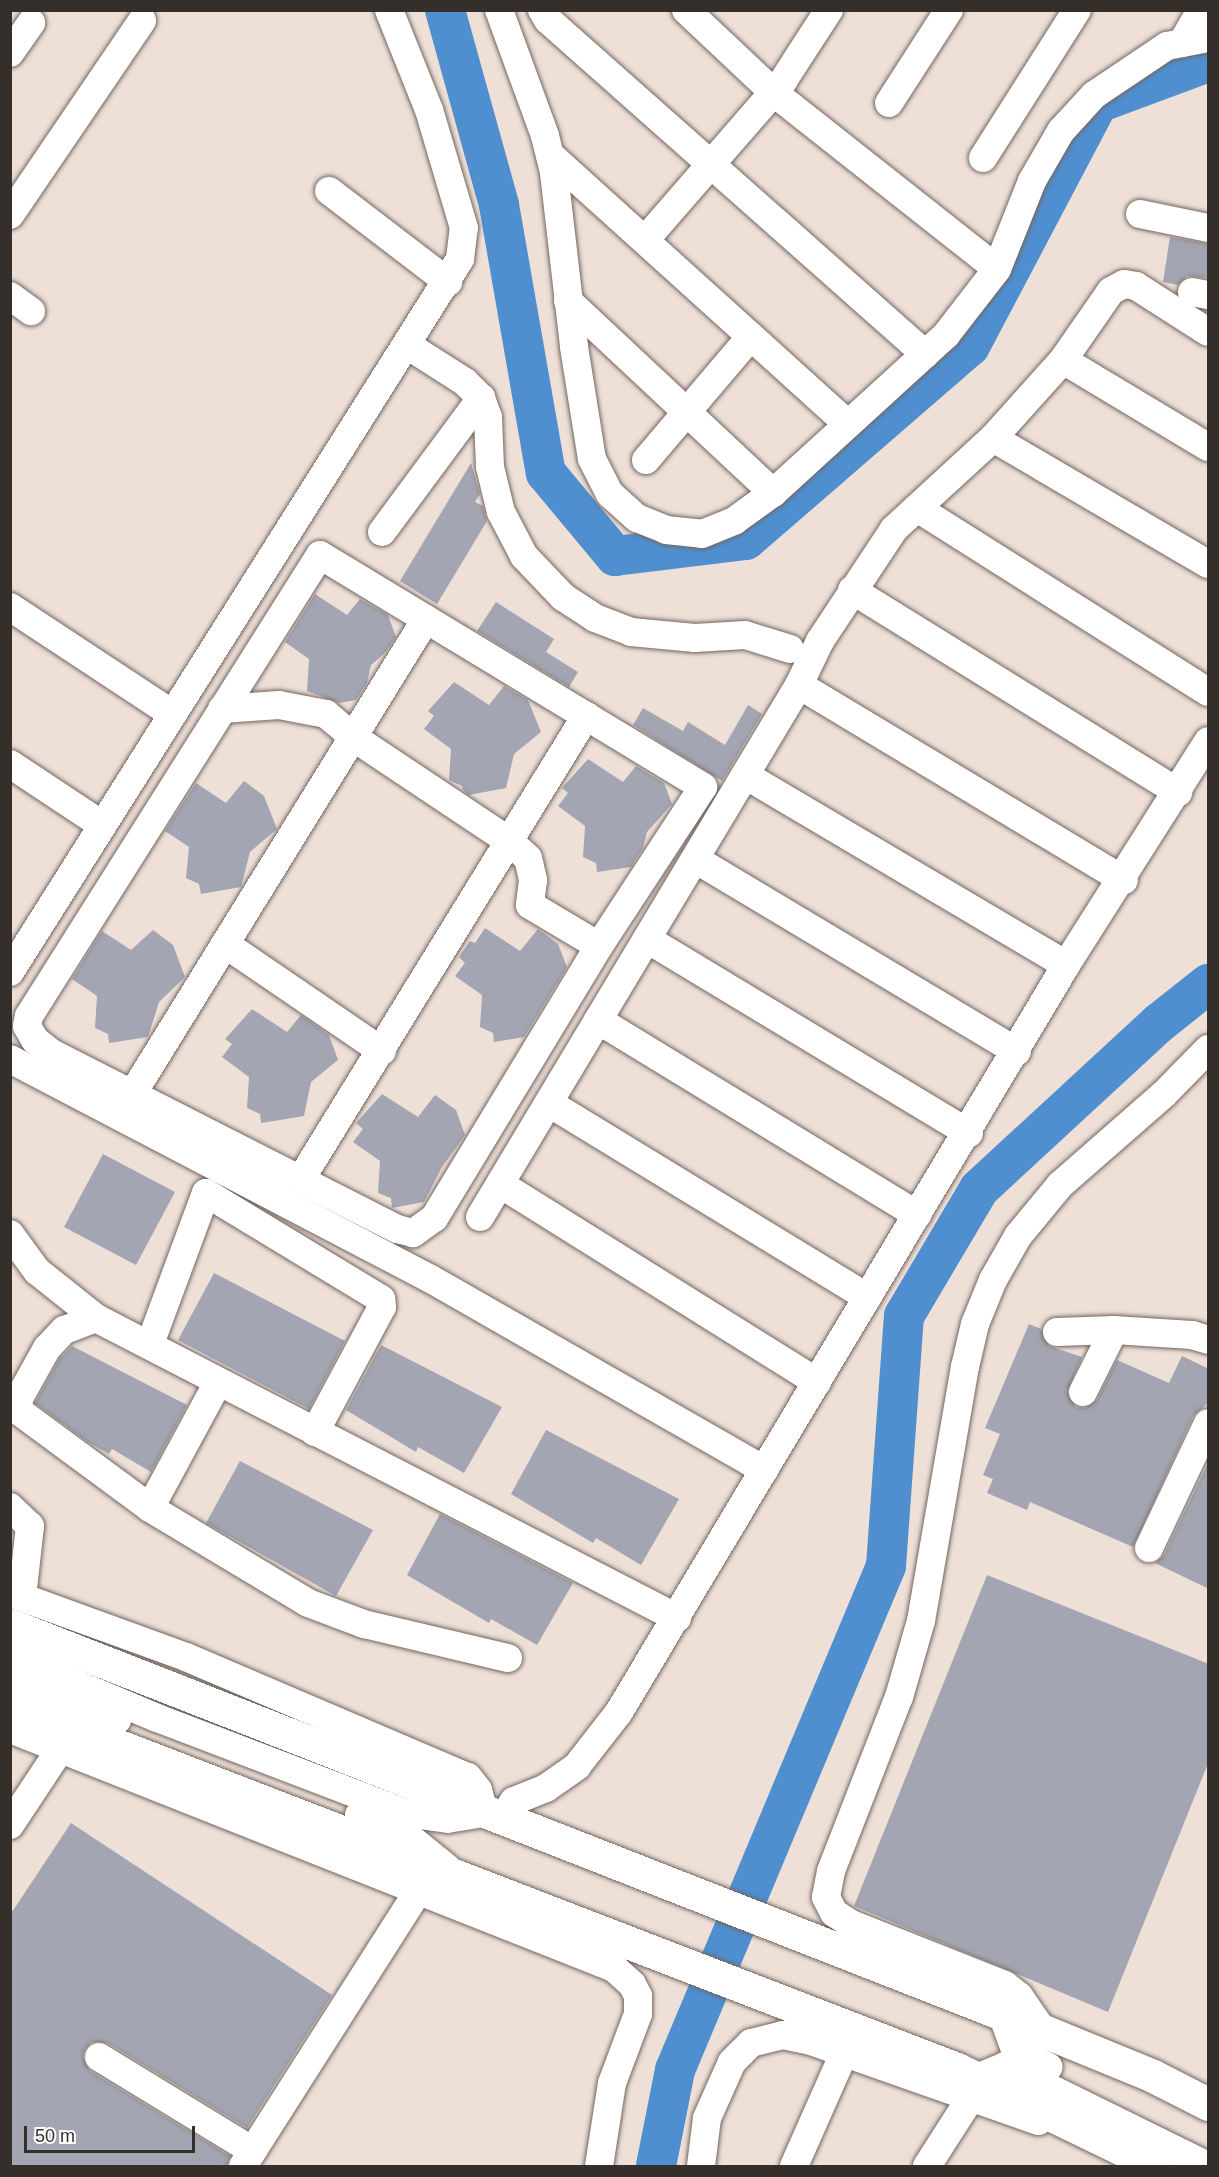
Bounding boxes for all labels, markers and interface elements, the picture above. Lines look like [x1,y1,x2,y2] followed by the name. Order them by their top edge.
[27,2114,198,2152] scale bar
[35,2126,75,2146] text: 50 m

